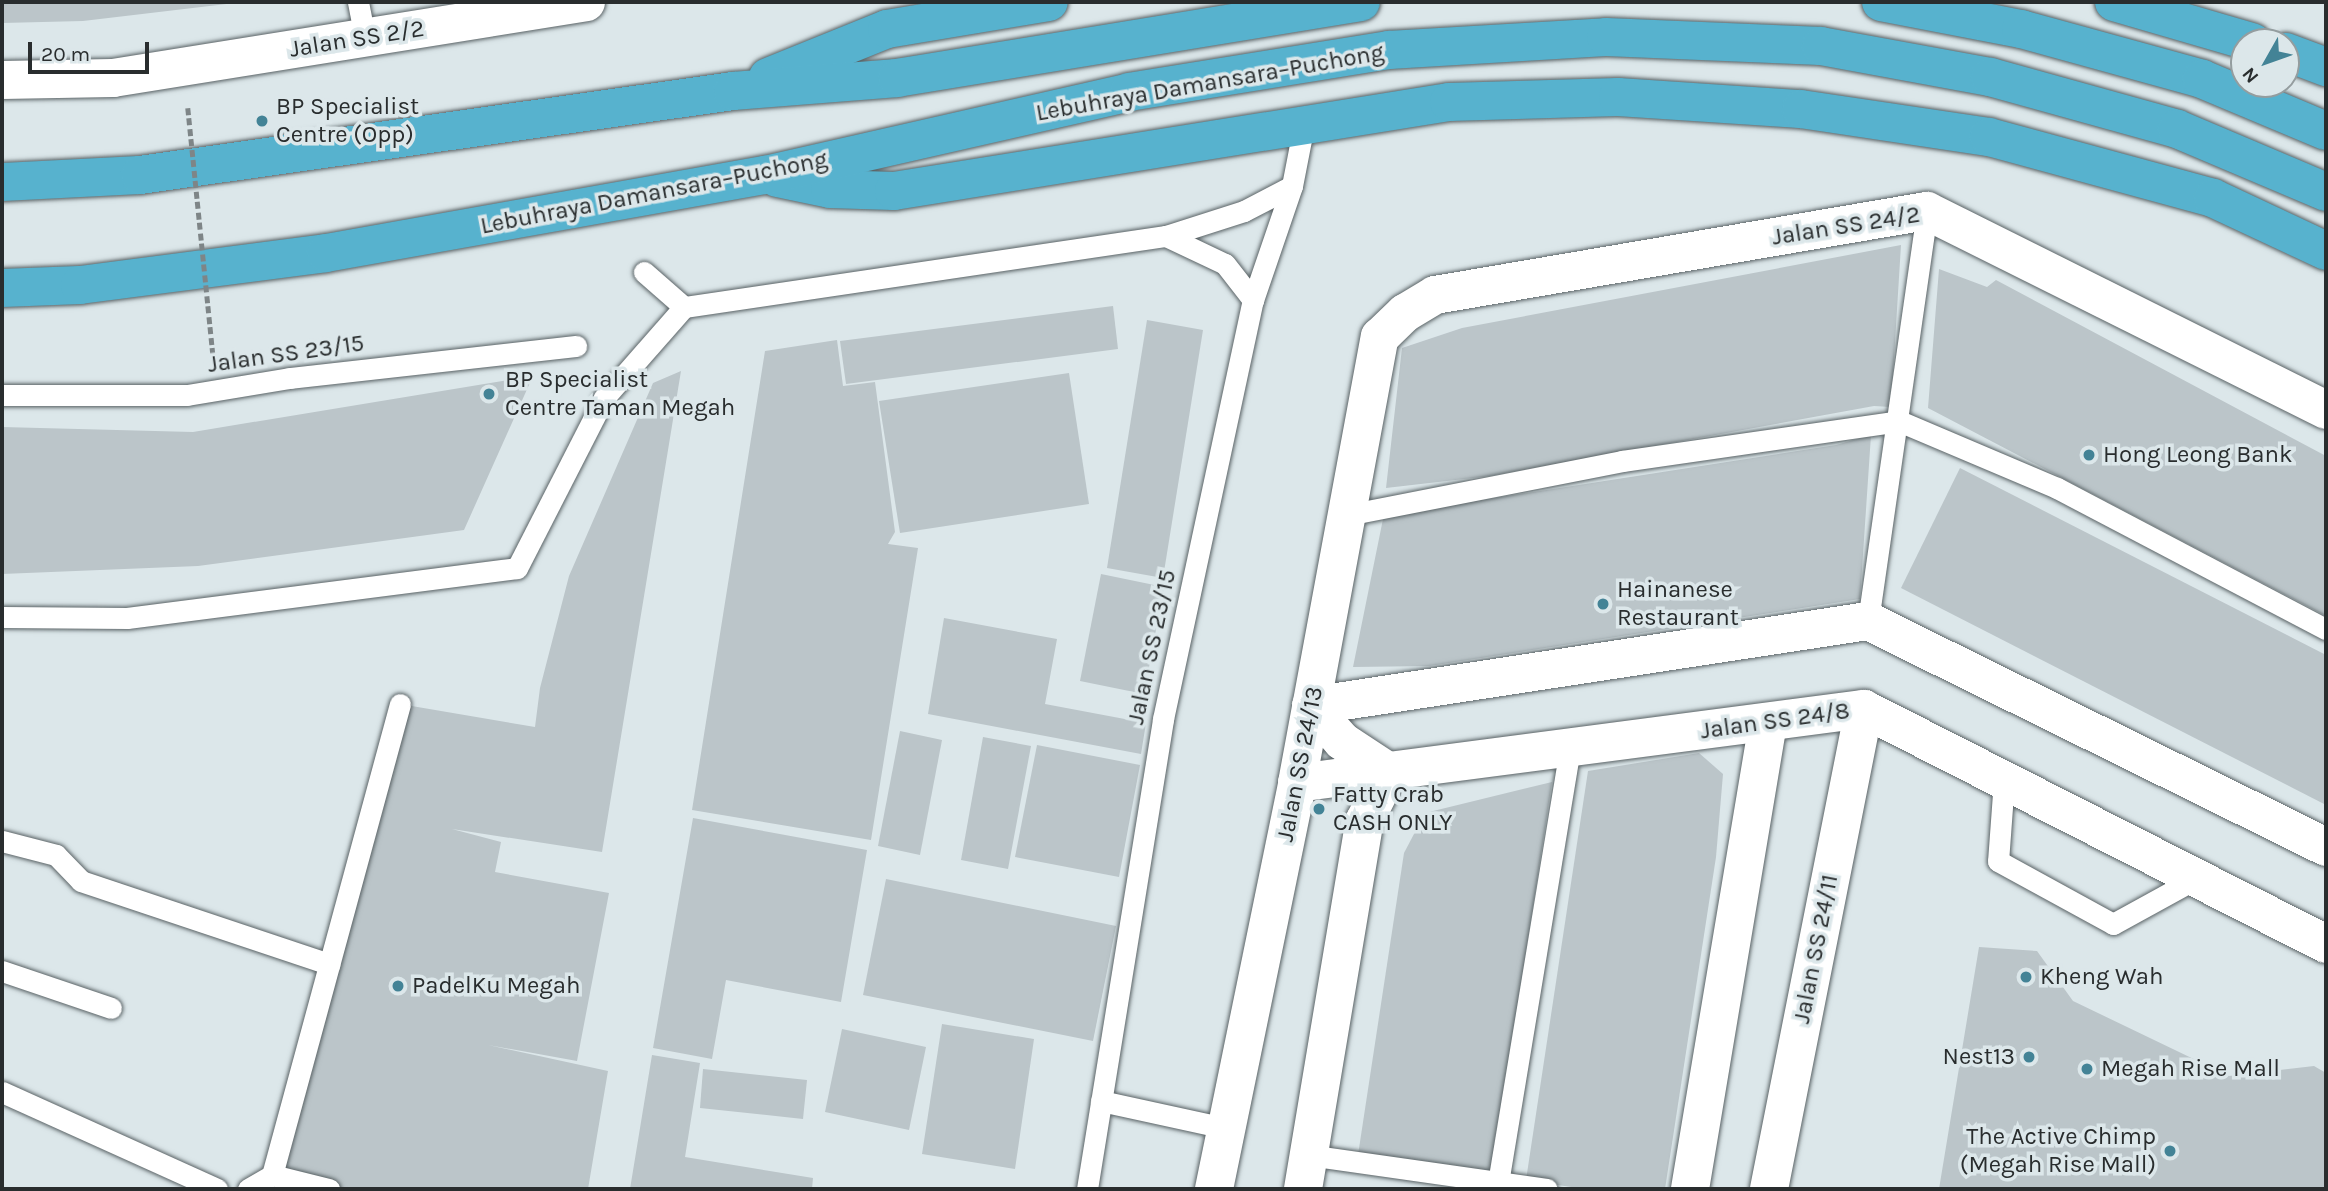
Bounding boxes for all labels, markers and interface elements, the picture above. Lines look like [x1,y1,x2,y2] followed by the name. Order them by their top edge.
[288,14,426,64] street label: Jalan SS 2/2
[32,28,152,72] scale bar
[2230,28,2300,98] north arrow
[1034,38,1386,128] street label: Lebuhraya Damansara–Puchong
[41,42,90,66] text: 20 m
[2238,63,2263,88] text: N
[276,93,419,149] place label: BP Specialist Centre (Opp)
[254,113,270,129] marker: BP Specialist Centre (Opp)
[478,145,830,241] street label: Lebuhraya Damansara–Puchong
[1770,200,1922,252] street label: Jalan SS 24/2
[206,329,366,379] street label: Jalan SS 23/15
[505,366,735,422] place label: BP Specialist Centre Taman Megah
[479,384,499,404] marker: BP Specialist Centre Taman Megah
[2103,441,2292,469] place label: Hong Leong Bank
[2081,447,2097,463] marker: Hong Leong Bank
[1122,567,1182,727] street label: Jalan SS 23/15
[1617,576,1739,632] place label: Hainanese Restaurant
[1595,596,1611,612] marker: Hainanese Restaurant
[1271,684,1329,844] street label: Jalan SS 24/13
[1699,696,1851,746] street label: Jalan SS 24/8
[1333,781,1452,837] place label: Fatty Crab CASH ONLY
[1311,801,1327,817] marker: Fatty Crab CASH ONLY
[1787,872,1845,1026] street label: Jalan SS 24/11
[2040,963,2164,991] place label: Kheng Wah
[2018,969,2034,985] marker: Kheng Wah
[412,972,580,1000] place label: PadelKu Megah
[390,978,406,994] marker: PadelKu Megah
[1943,1043,2015,1071] place label: Nest13
[2021,1049,2037,1065] marker: Nest13
[2101,1055,2280,1083] place label: Megah Rise Mall
[2079,1061,2095,1077] marker: Megah Rise Mall
[1960,1123,2156,1179] place label: The Active Chimp (Megah Rise Mall)
[2162,1143,2178,1159] marker: The Active Chimp (Megah Rise Mall)

